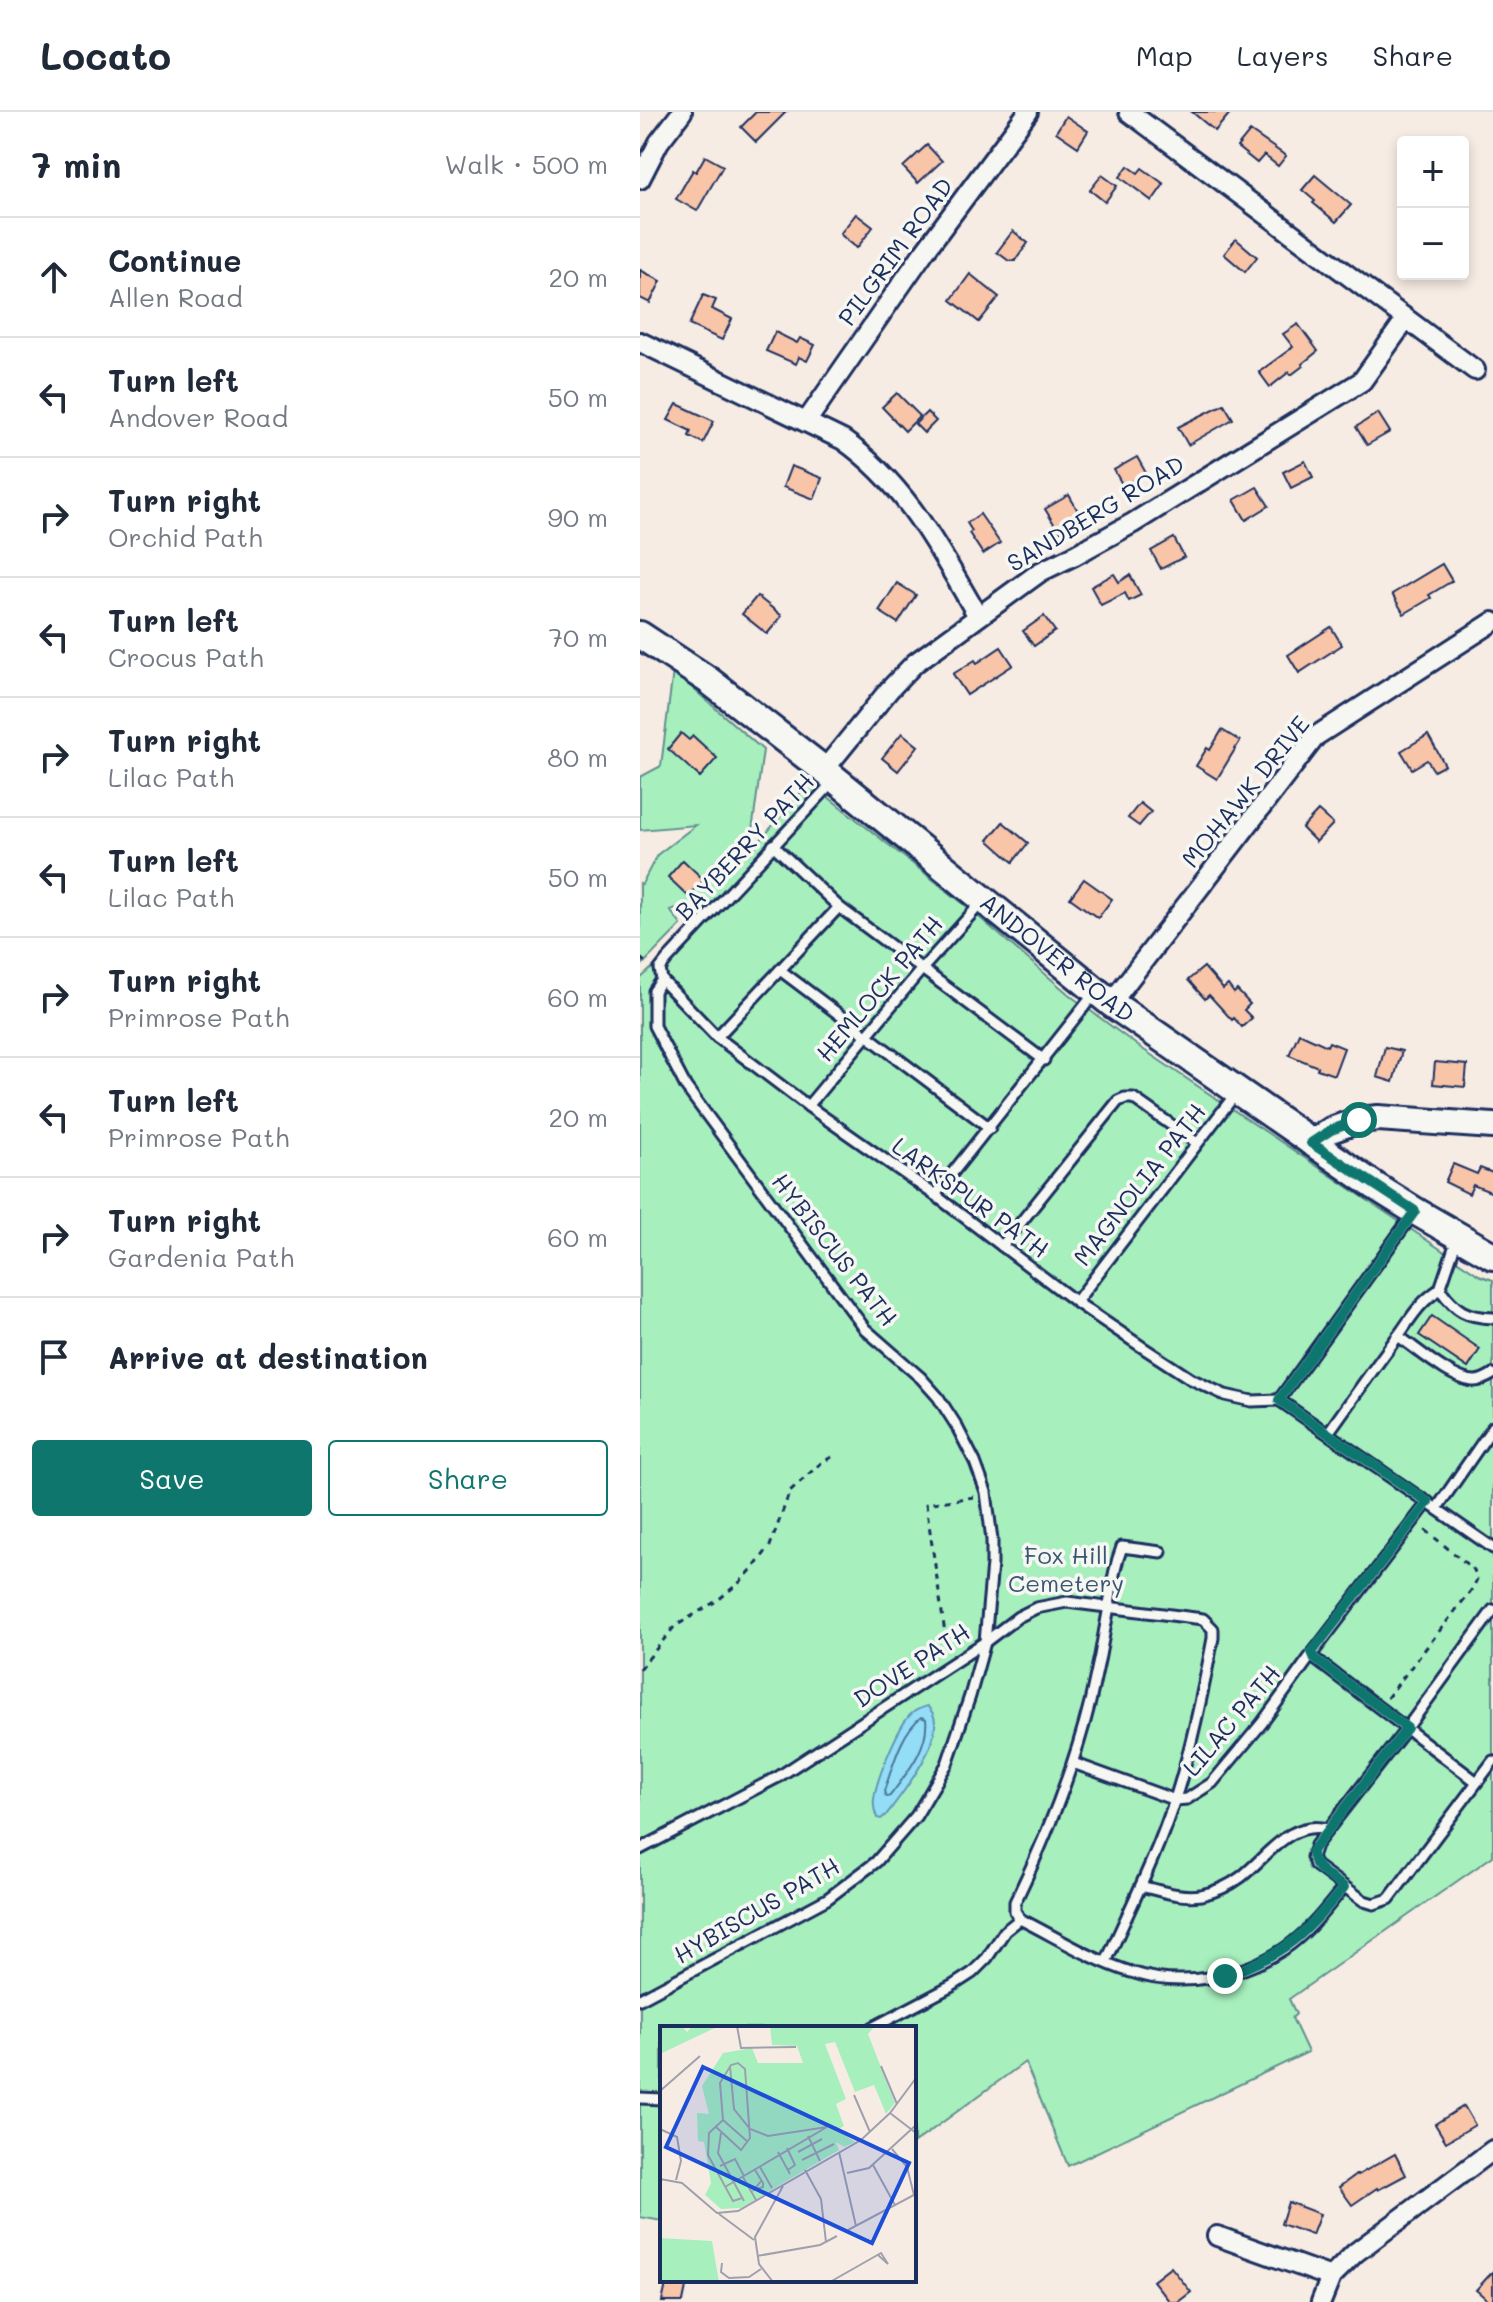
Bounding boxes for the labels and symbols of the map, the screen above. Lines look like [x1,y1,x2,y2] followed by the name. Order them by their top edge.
[831,171,959,331] street label: PILGRIM ROAD
[1001,448,1189,578] street label: SANDBERG ROAD
[1174,709,1316,873] street label: MOHAWK DRIVE
[668,766,820,926] street label: BAYBERRY PATH
[974,886,1141,1029] street label: ANDOVER ROAD
[809,909,949,1067] street label: HEMLOCK PATH
[1066,1097,1212,1271] street label: MAGNOLIA PATH
[1341,1102,1377,1138] route start
[886,1130,1055,1264] street label: LARKSPUR PATH
[766,1166,905,1332] street label: HYBISCUS PATH
[1008,1539,1124,1598] park label: Fox Hill Cemetery
[847,1616,975,1714] street label: DOVE PATH
[1175,1658,1286,1782] street label: LILAC PATH
[668,1850,845,1970] street label: HYBISCUS PATH
[1207,1958,1243,1994] route end
[660,2026,916,2282] inset map

